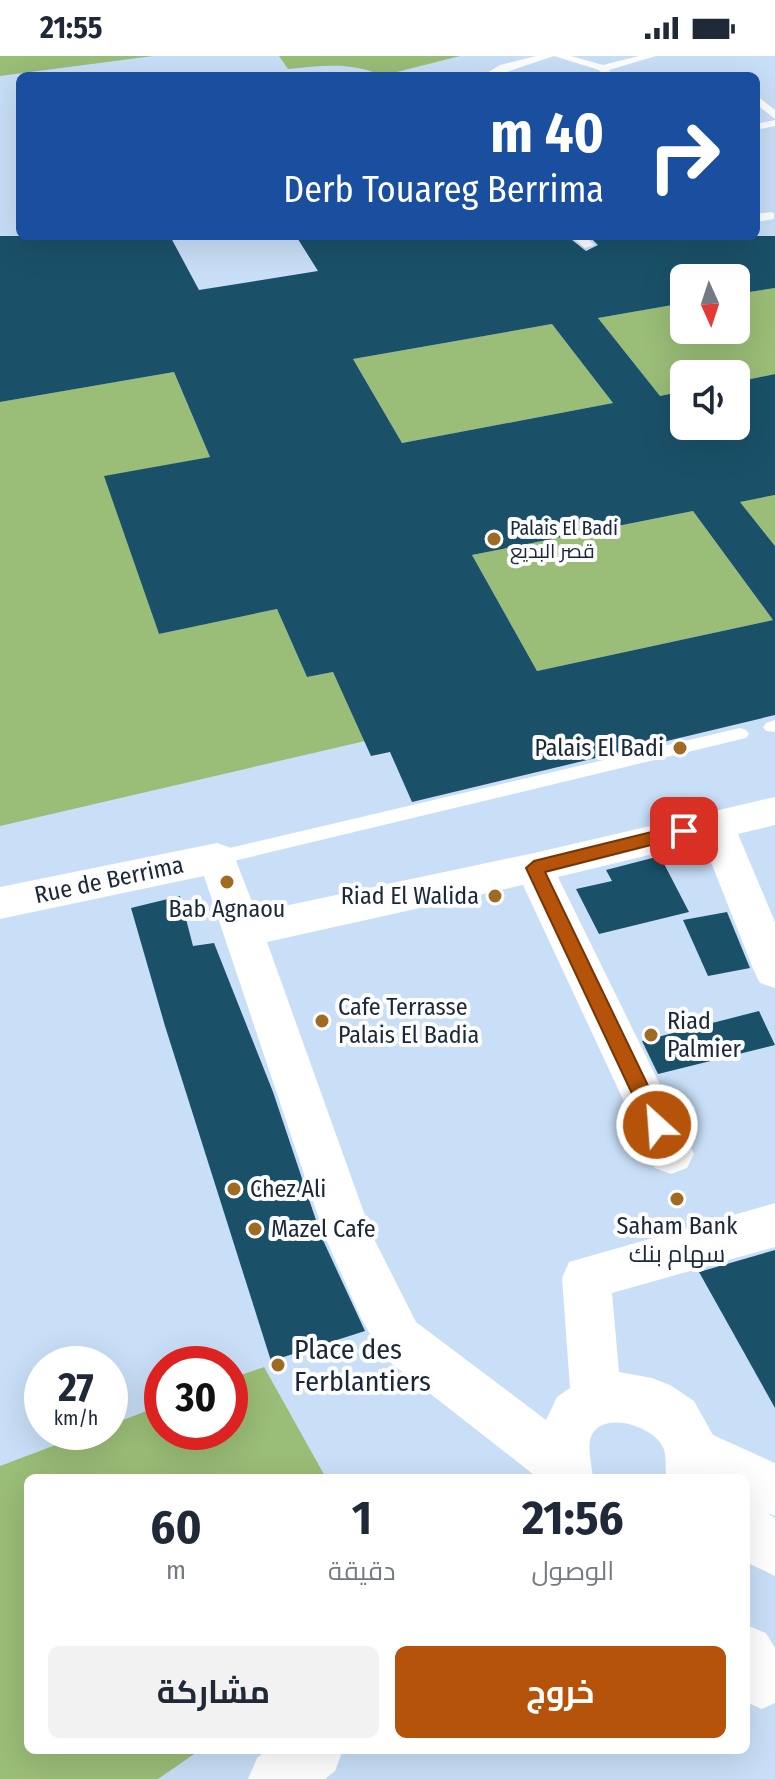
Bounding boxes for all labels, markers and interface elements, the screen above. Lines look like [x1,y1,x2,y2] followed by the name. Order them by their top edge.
[40,10,103,46] text: 21:55
[490,100,604,167] text: 40 m
[632,104,736,208] icon: right
[283,168,604,212] text: Derb Touareg Berrima
[670,264,750,344] north arrow
[670,264,750,440] map controls
[670,360,750,440] button: sound
[510,516,618,565] place label: Palais El Badi قصر البديع
[485,530,503,548] marker: Palais El Badi قصر البديع
[534,734,664,762] place label: Palais El Badi
[671,739,689,757] marker: Palais El Badi
[650,797,718,865] pin
[662,809,706,853] icon: arrive
[32,851,186,909] street label: Rue de Berrima
[218,873,236,891] marker: Bab Agnaou
[341,882,479,910] place label: Riad El Walida
[486,887,504,905] marker: Riad El Walida
[169,895,285,923] place label: Bab Agnaou
[338,993,479,1049] place label: Cafe Terrasse Palais El Badia
[667,1007,742,1063] place label: Riad Palmier
[313,1012,331,1030] marker: Cafe Terrasse Palais El Badia
[642,1026,660,1044] marker: Riad Palmier
[615,1083,699,1167] position arrow
[250,1175,326,1203] place label: Chez Ali
[225,1180,243,1198] marker: Chez Ali
[668,1190,686,1208] marker: Saham Bank سهام بنك
[617,1212,738,1270] place label: Saham Bank سهام بنك
[271,1215,376,1243] place label: Mazel Cafe
[246,1220,264,1238] marker: Mazel Cafe
[294,1333,431,1398] place label: Place des Ferblantiers
[144,1346,248,1450] speed limit sign: 30
[269,1356,287,1374] marker: Place des Ferblantiers
[58,1364,94,1412] text: 27
[54,1406,98,1430] text: km/h
[352,1489,372,1547] text: 1
[522,1489,624,1547] text: 21:56
[150,1498,202,1556] text: 60
[166,1555,186,1586] text: m
[328,1556,396,1587] text: دقيقة
[531,1556,614,1587] text: الوصول
[48,1646,379,1738] button: مشاركة
[395,1646,726,1738] button: خروج

